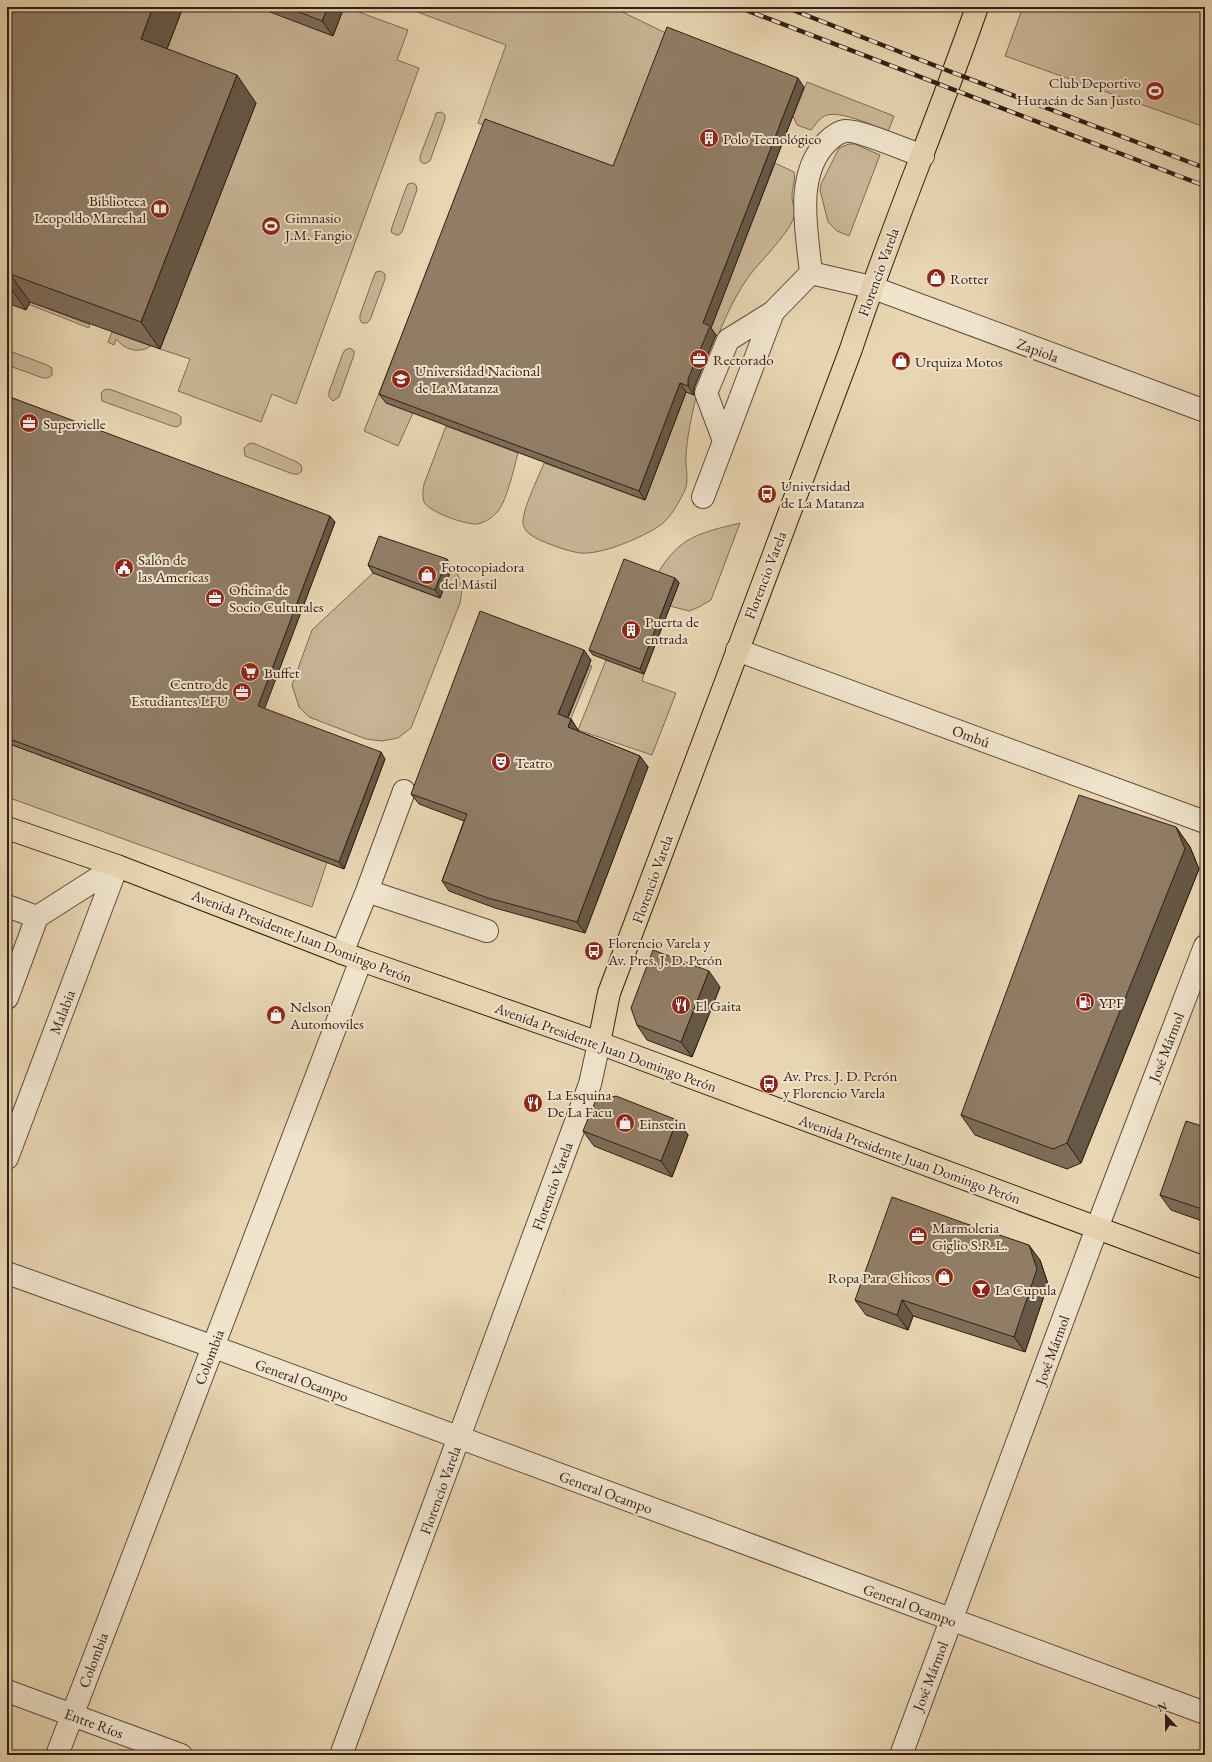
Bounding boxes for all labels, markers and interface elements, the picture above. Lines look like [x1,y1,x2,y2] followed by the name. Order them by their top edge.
[1017,73,1141,109] place label: Club Deportivo Huracán de San Justo
[1144,80,1166,102] sports icon: Club Deportivo Huracán de San Justo
[698,127,720,149] building icon: Polo Tecnológico
[723,129,821,148] place label: Polo Tecnológico
[34,191,146,227] place label: Biblioteca Leopoldo Marechal
[149,198,171,220] library icon: Biblioteca Leopoldo Marechal
[283,208,352,244] place label: Gimnasio J.M. Fangio
[260,215,282,237] sports icon: Gimnasio J.M. Fangio
[853,225,903,319] street label: Florencio Varela
[925,267,947,289] shop icon: Rotter
[950,269,988,288] place label: Rotter
[1014,334,1062,366] street label: Zapiola
[688,348,710,370] office icon: Rectorado
[713,350,774,369] place label: Rectorado
[890,350,912,372] shop icon: Urquiza Motos
[915,352,1003,371] place label: Urquiza Motos
[415,361,540,397] place label: Universidad Nacional de La Matanza
[390,368,412,390] school or university icon: Universidad Nacional de La Matanza
[18,412,40,434] office icon: Supervielle
[43,414,106,433] place label: Supervielle
[781,476,865,512] place label: Universidad de La Matanza
[756,483,778,505] bus stop icon: Universidad de La Matanza
[740,528,790,622] street label: Florencio Varela
[138,550,209,586] place label: Salón de las Americas
[113,557,135,579] public building icon: Salón de las Americas
[441,557,524,593] place label: Fotocopiadora del Mástil
[416,564,438,586] shop icon: Fotocopiadora del Mástil
[229,580,324,616] place label: Oficina de Socio Culturales
[204,587,226,609] office icon: Oficina de Socio Culturales
[645,612,699,648] place label: Puerta de entrada
[620,619,642,641] building icon: Puerta de entrada
[239,661,261,683] supermarket icon: Buffet
[264,663,300,682] place label: Buffet
[131,674,228,710] place label: Centro de Estudiantes LFU
[231,681,253,703] office icon: Centro de Estudiantes LFU
[950,720,993,752] street label: Ombú
[490,751,512,773] theatre icon: Teatro
[515,753,552,772] place label: Teatro
[627,832,677,926] street label: Florencio Varela
[188,885,415,987] street label: Avenida Presidente Juan Domingo Perón
[607,933,722,969] place label: Florencio Varela y Av. Pres. J. D. Perón
[583,940,605,962] bus stop icon: Florencio Varela y Av. Pres. J. D. Perón
[45,987,79,1037] street label: Malabia
[1074,991,1096,1013] fuel station icon: YPF
[1099,993,1124,1012] place label: YPF
[670,994,692,1016] restaurant icon: El Gaita
[695,996,741,1015] place label: El Gaita
[289,997,364,1033] place label: Nelson Automoviles
[492,998,720,1096] street label: Avenida Presidente Juan Domingo Perón
[265,1004,287,1026] shop icon: Nelson Automoviles
[1143,1009,1188,1086] street label: José Mármol
[782,1066,897,1102] place label: Av. Pres. J. D. Perón y Florencio Varela
[758,1073,780,1095] bus stop icon: Av. Pres. J. D. Perón y Florencio Varela
[547,1085,612,1121] place label: La Esquina De La Facu
[522,1092,544,1114] restaurant icon: La Esquina De La Facu
[796,1110,1024,1208] street label: Avenida Presidente Juan Domingo Perón
[614,1112,636,1134] shop icon: Einstein
[639,1114,686,1133] place label: Einstein
[527,1139,577,1233] street label: Florencio Varela
[932,1218,1008,1254] place label: Marmoleria Giglio S.R.L.
[907,1225,929,1247] office icon: Marmoleria Giglio S.R.L.
[933,1266,955,1288] shop icon: Ropa Para Chicos
[828,1268,930,1287] place label: Ropa Para Chicos
[970,1278,992,1300] bar icon: La Cupula
[995,1280,1057,1299] place label: La Cupula
[1030,1312,1074,1389] street label: José Mármol
[190,1327,228,1387] street label: Colombia
[253,1354,351,1406] street label: General Ocampo
[415,1443,465,1537] street label: Florencio Varela
[557,1466,655,1518] street label: General Ocampo
[861,1579,959,1631] street label: General Ocampo
[74,1630,112,1690] street label: Colombia
[907,1638,952,1715] street label: José Mármol
[1146,1696,1186,1736] north arrow
[1156,1699,1169,1715] text: N
[62,1704,126,1743] street label: Entre Ríos

